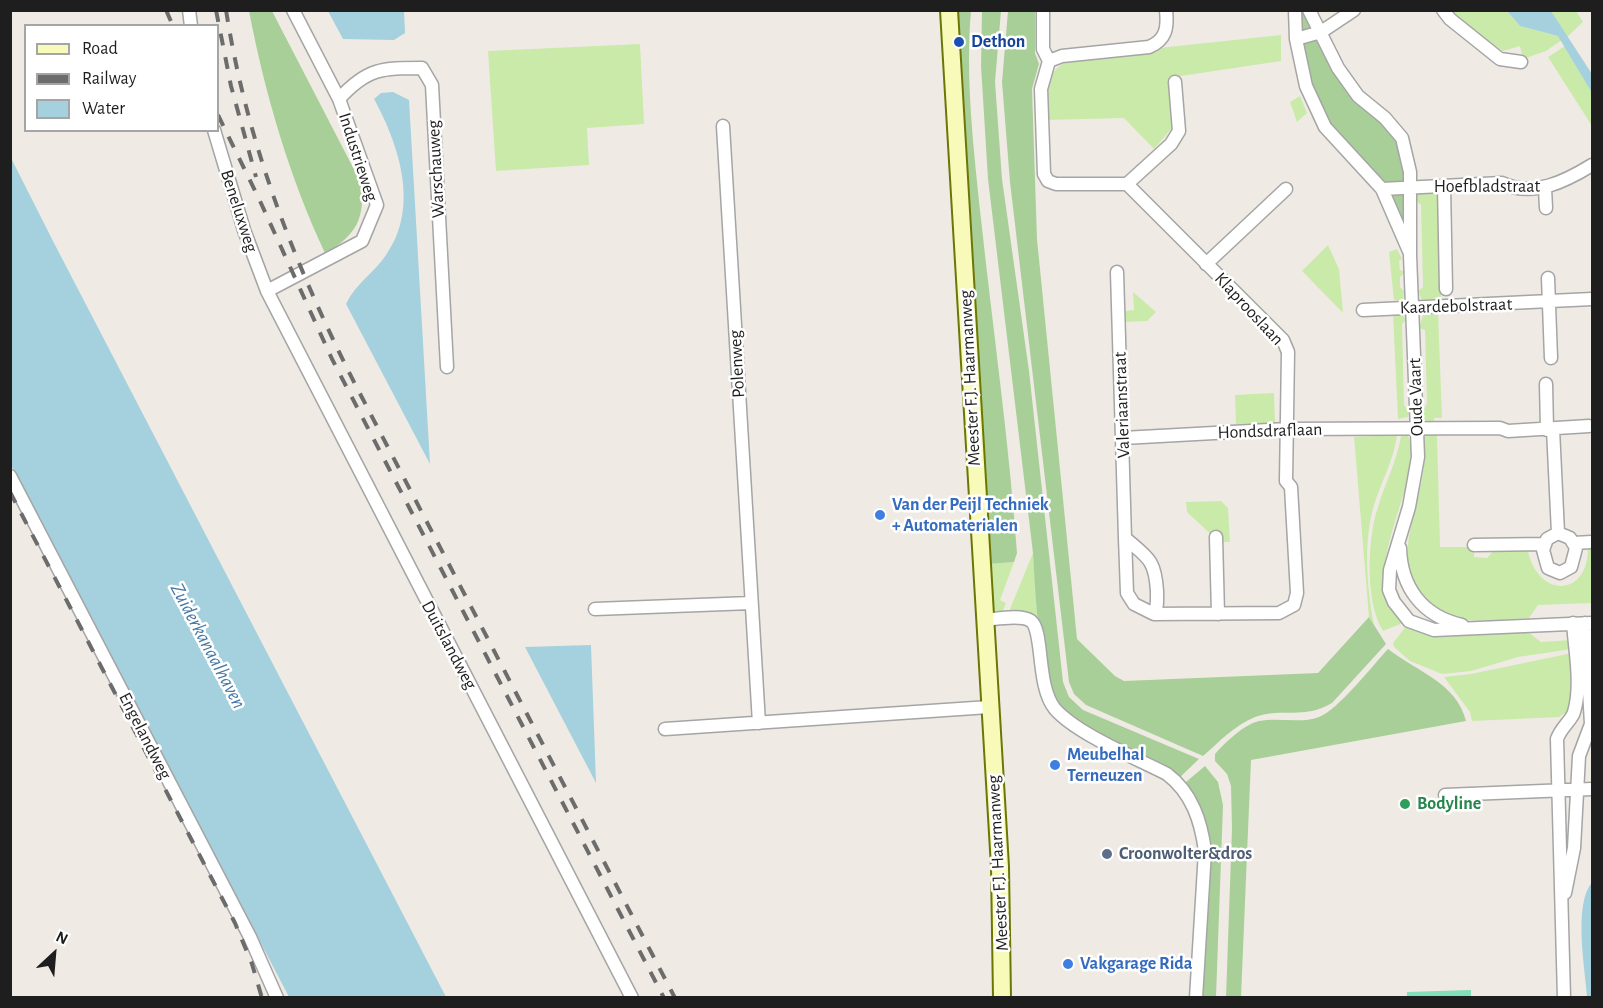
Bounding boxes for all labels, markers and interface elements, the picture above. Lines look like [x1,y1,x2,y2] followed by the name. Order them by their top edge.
[24,24,219,132] legend
[971,31,1025,53] place label: Dethon
[952,35,966,49] marker: Dethon
[82,40,118,58] text: Road
[82,70,136,88] text: Railway
[82,100,125,118] text: Water
[334,110,382,204] street label: Industrieweg
[423,119,449,219] street label: Warschauweg
[216,167,262,255] street label: Beneluxweg
[1434,176,1540,198] street label: Hoefbladstraat
[1210,268,1288,350] street label: Klaprooslaan
[955,289,985,467] street label: Meester F.J. Haarmanweg
[1399,293,1513,319] street label: Kaardebolstraat
[724,330,750,398] street label: Polenweg
[1109,351,1135,459] street label: Valeriaanstraat
[1404,357,1428,437] street label: Oude Vaart
[1217,418,1323,444] street label: Hondsdraflaan
[892,494,1049,536] place label: Van der Peijl Techniek + Automaterialen
[873,508,887,522] marker: Van der Peijl Techniek + Automaterialen
[165,579,251,713] water label: Zuiderkanaalhaven
[417,597,481,693] street label: Duitslandweg
[114,689,176,783] street label: Engelandweg
[1067,744,1145,786] place label: Meubelhal Terneuzen
[1048,758,1062,772] marker: Meubelhal Terneuzen
[983,774,1013,952] street label: Meester F.J. Haarmanweg
[1417,793,1481,815] place label: Bodyline
[1398,797,1412,811] marker: Bodyline
[1119,843,1252,865] place label: Croonwolter&dros
[1100,847,1114,861] marker: Croonwolter&dros
[24,924,84,984] north arrow
[53,928,70,947] text: N
[1080,953,1192,975] place label: Vakgarage Rida
[1061,957,1075,971] marker: Vakgarage Rida

